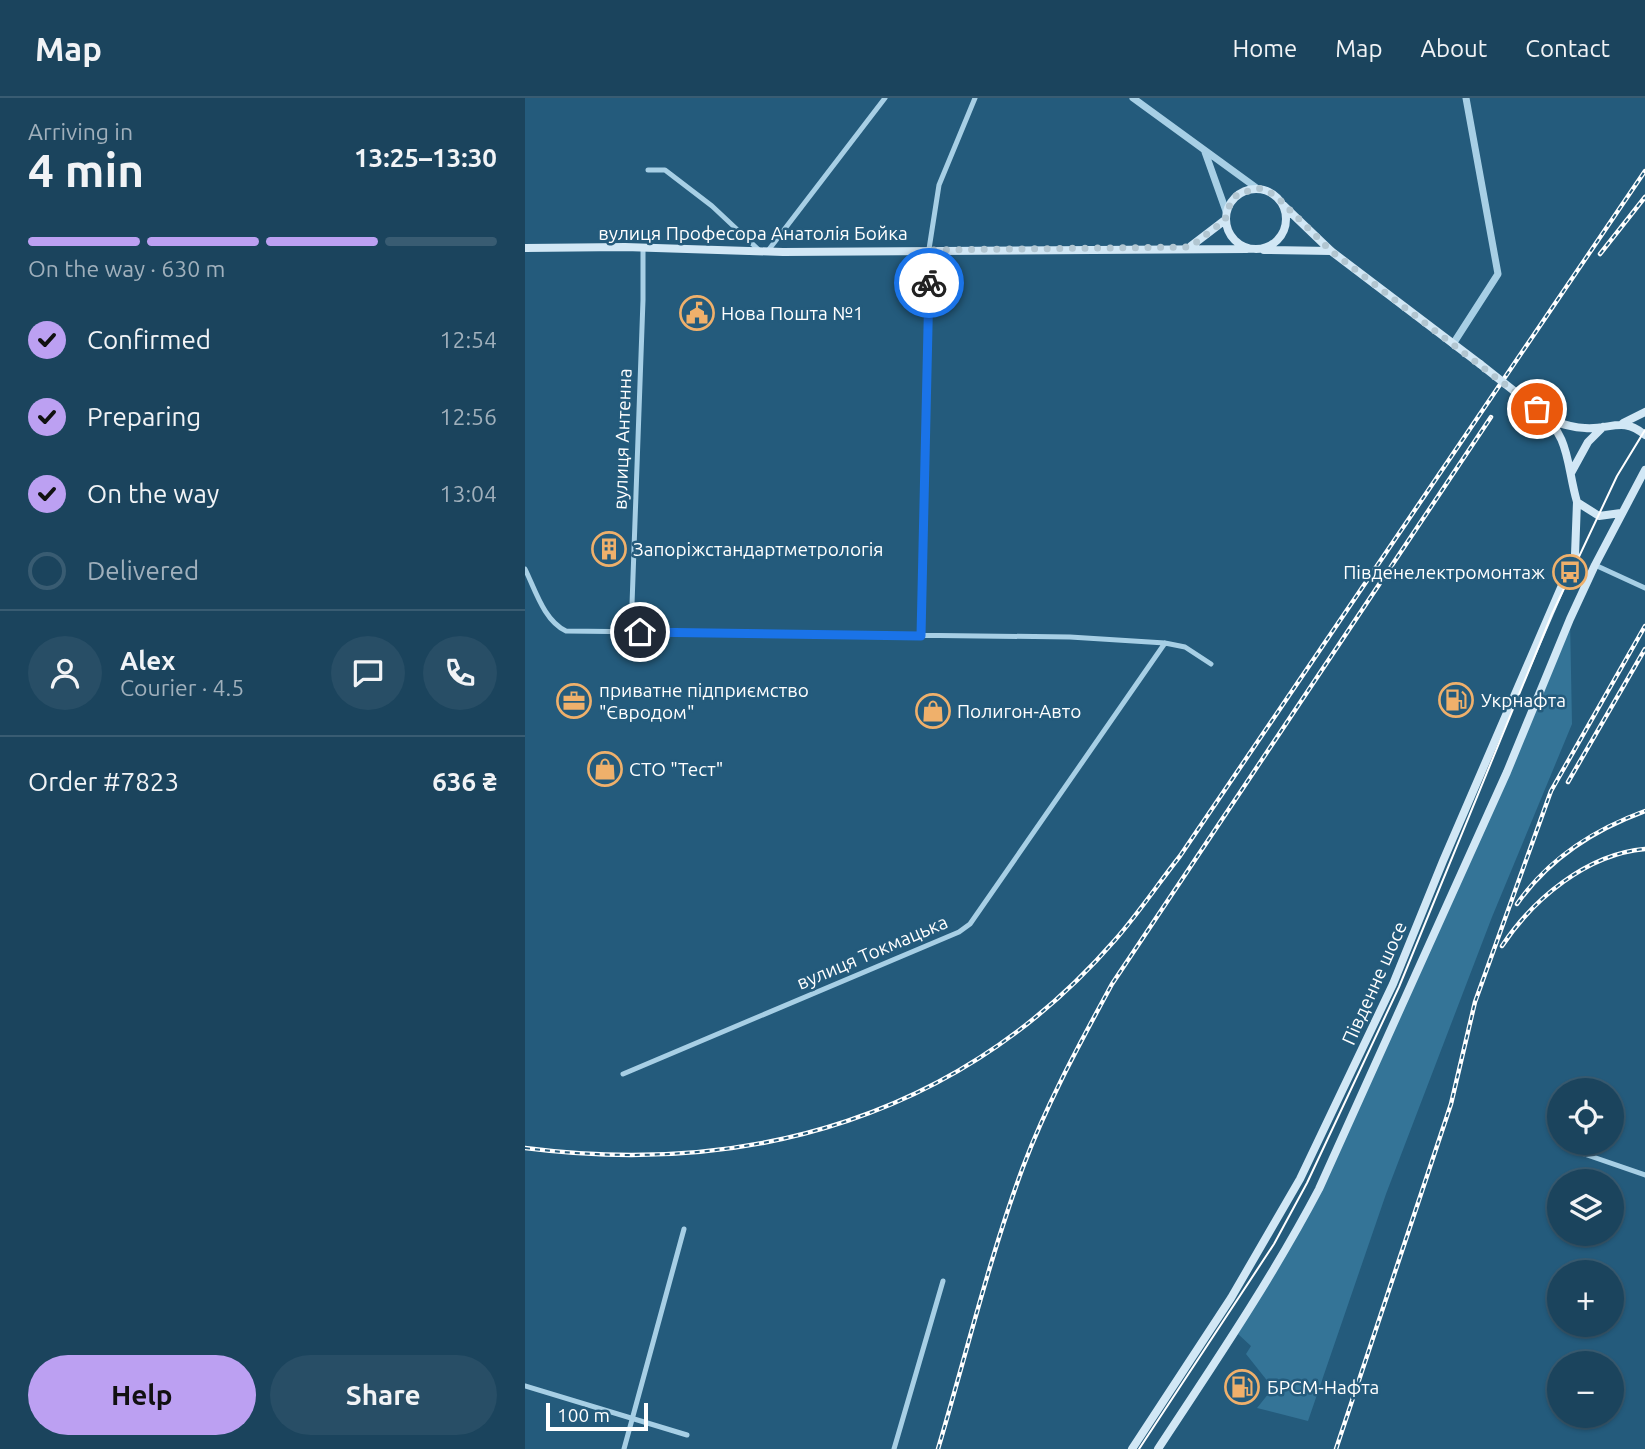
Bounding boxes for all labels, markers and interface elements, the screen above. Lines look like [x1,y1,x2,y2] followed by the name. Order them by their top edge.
[35,30,102,67] text: Map
[1232,35,1297,62] text: Home
[1335,35,1382,62] text: Map
[1420,35,1487,62] text: About
[1525,35,1610,62] text: Contact
[28,119,133,144] text: Arriving in
[354,143,497,172] text: 13:25–13:30
[28,144,144,196] text: 4 min
[598,222,908,244] street label: вулиця Професора Анатолія Бойка
[894,248,964,318] courier
[28,256,225,281] text: On the way · 630 m
[910,264,948,302] icon: bike
[678,294,716,332] public building icon: Нова Пошта №1
[721,302,864,324] place label: Нова Пошта №1
[28,321,66,359] icon: check
[87,325,211,354] text: Confirmed
[439,327,497,352] text: 12:54
[609,368,635,510] street label: вулиця Антенна
[1507,379,1567,439] pin
[1518,390,1556,428] icon: bag
[28,398,66,436] icon: check
[87,402,201,431] text: Preparing
[439,404,497,429] text: 12:56
[28,475,66,513] icon: check
[87,479,219,508] text: On the way
[439,481,497,506] text: 13:04
[590,530,628,568] building icon: Запоріжстандартметрологія
[633,538,884,560] place label: Запоріжстандартметрологія
[1551,553,1589,591] bus stop icon: Південелектромонтаж
[87,556,199,585] text: Delivered
[1343,561,1545,583] place label: Південелектромонтаж
[610,602,670,662] pin
[621,613,659,651] icon: home
[28,636,102,710] button: person
[331,636,405,710] button: chat
[423,636,497,710] button: phone
[120,646,175,675] text: Alex
[120,675,244,700] text: Courier · 4.5
[599,679,809,723] place label: приватне підприємство "Євродом"
[1437,681,1475,719] fuel station icon: Укрнафта
[555,682,593,720] office icon: приватне підприємство "Євродом"
[1481,689,1566,711] place label: Укрнафта
[914,692,952,730] shop icon: Полигон-Авто
[957,700,1081,722] place label: Полигон-Авто
[586,750,624,788] shop icon: СТО "Тест"
[629,758,723,780] place label: СТО "Тест"
[28,767,179,796] text: Order #7823
[432,767,497,796] text: 636 ₴
[793,910,951,994] street label: вулиця Токмацька
[1337,918,1411,1048] street label: Південне шосе
[1547,1078,1624,1428] map controls
[1547,1078,1624,1155] button: locate
[1547,1169,1624,1246] button: layers
[1547,1260,1624,1337] button: +
[1547,1351,1624,1428] button: −
[28,1355,256,1435] button: Help
[270,1355,497,1435] button: Share
[1223,1368,1261,1406] fuel station icon: БРСМ-Нафта
[1267,1376,1379,1398] place label: БРСМ-Нафта
[546,1400,647,1432] scale bar
[557,1404,610,1426] text: 100 m

